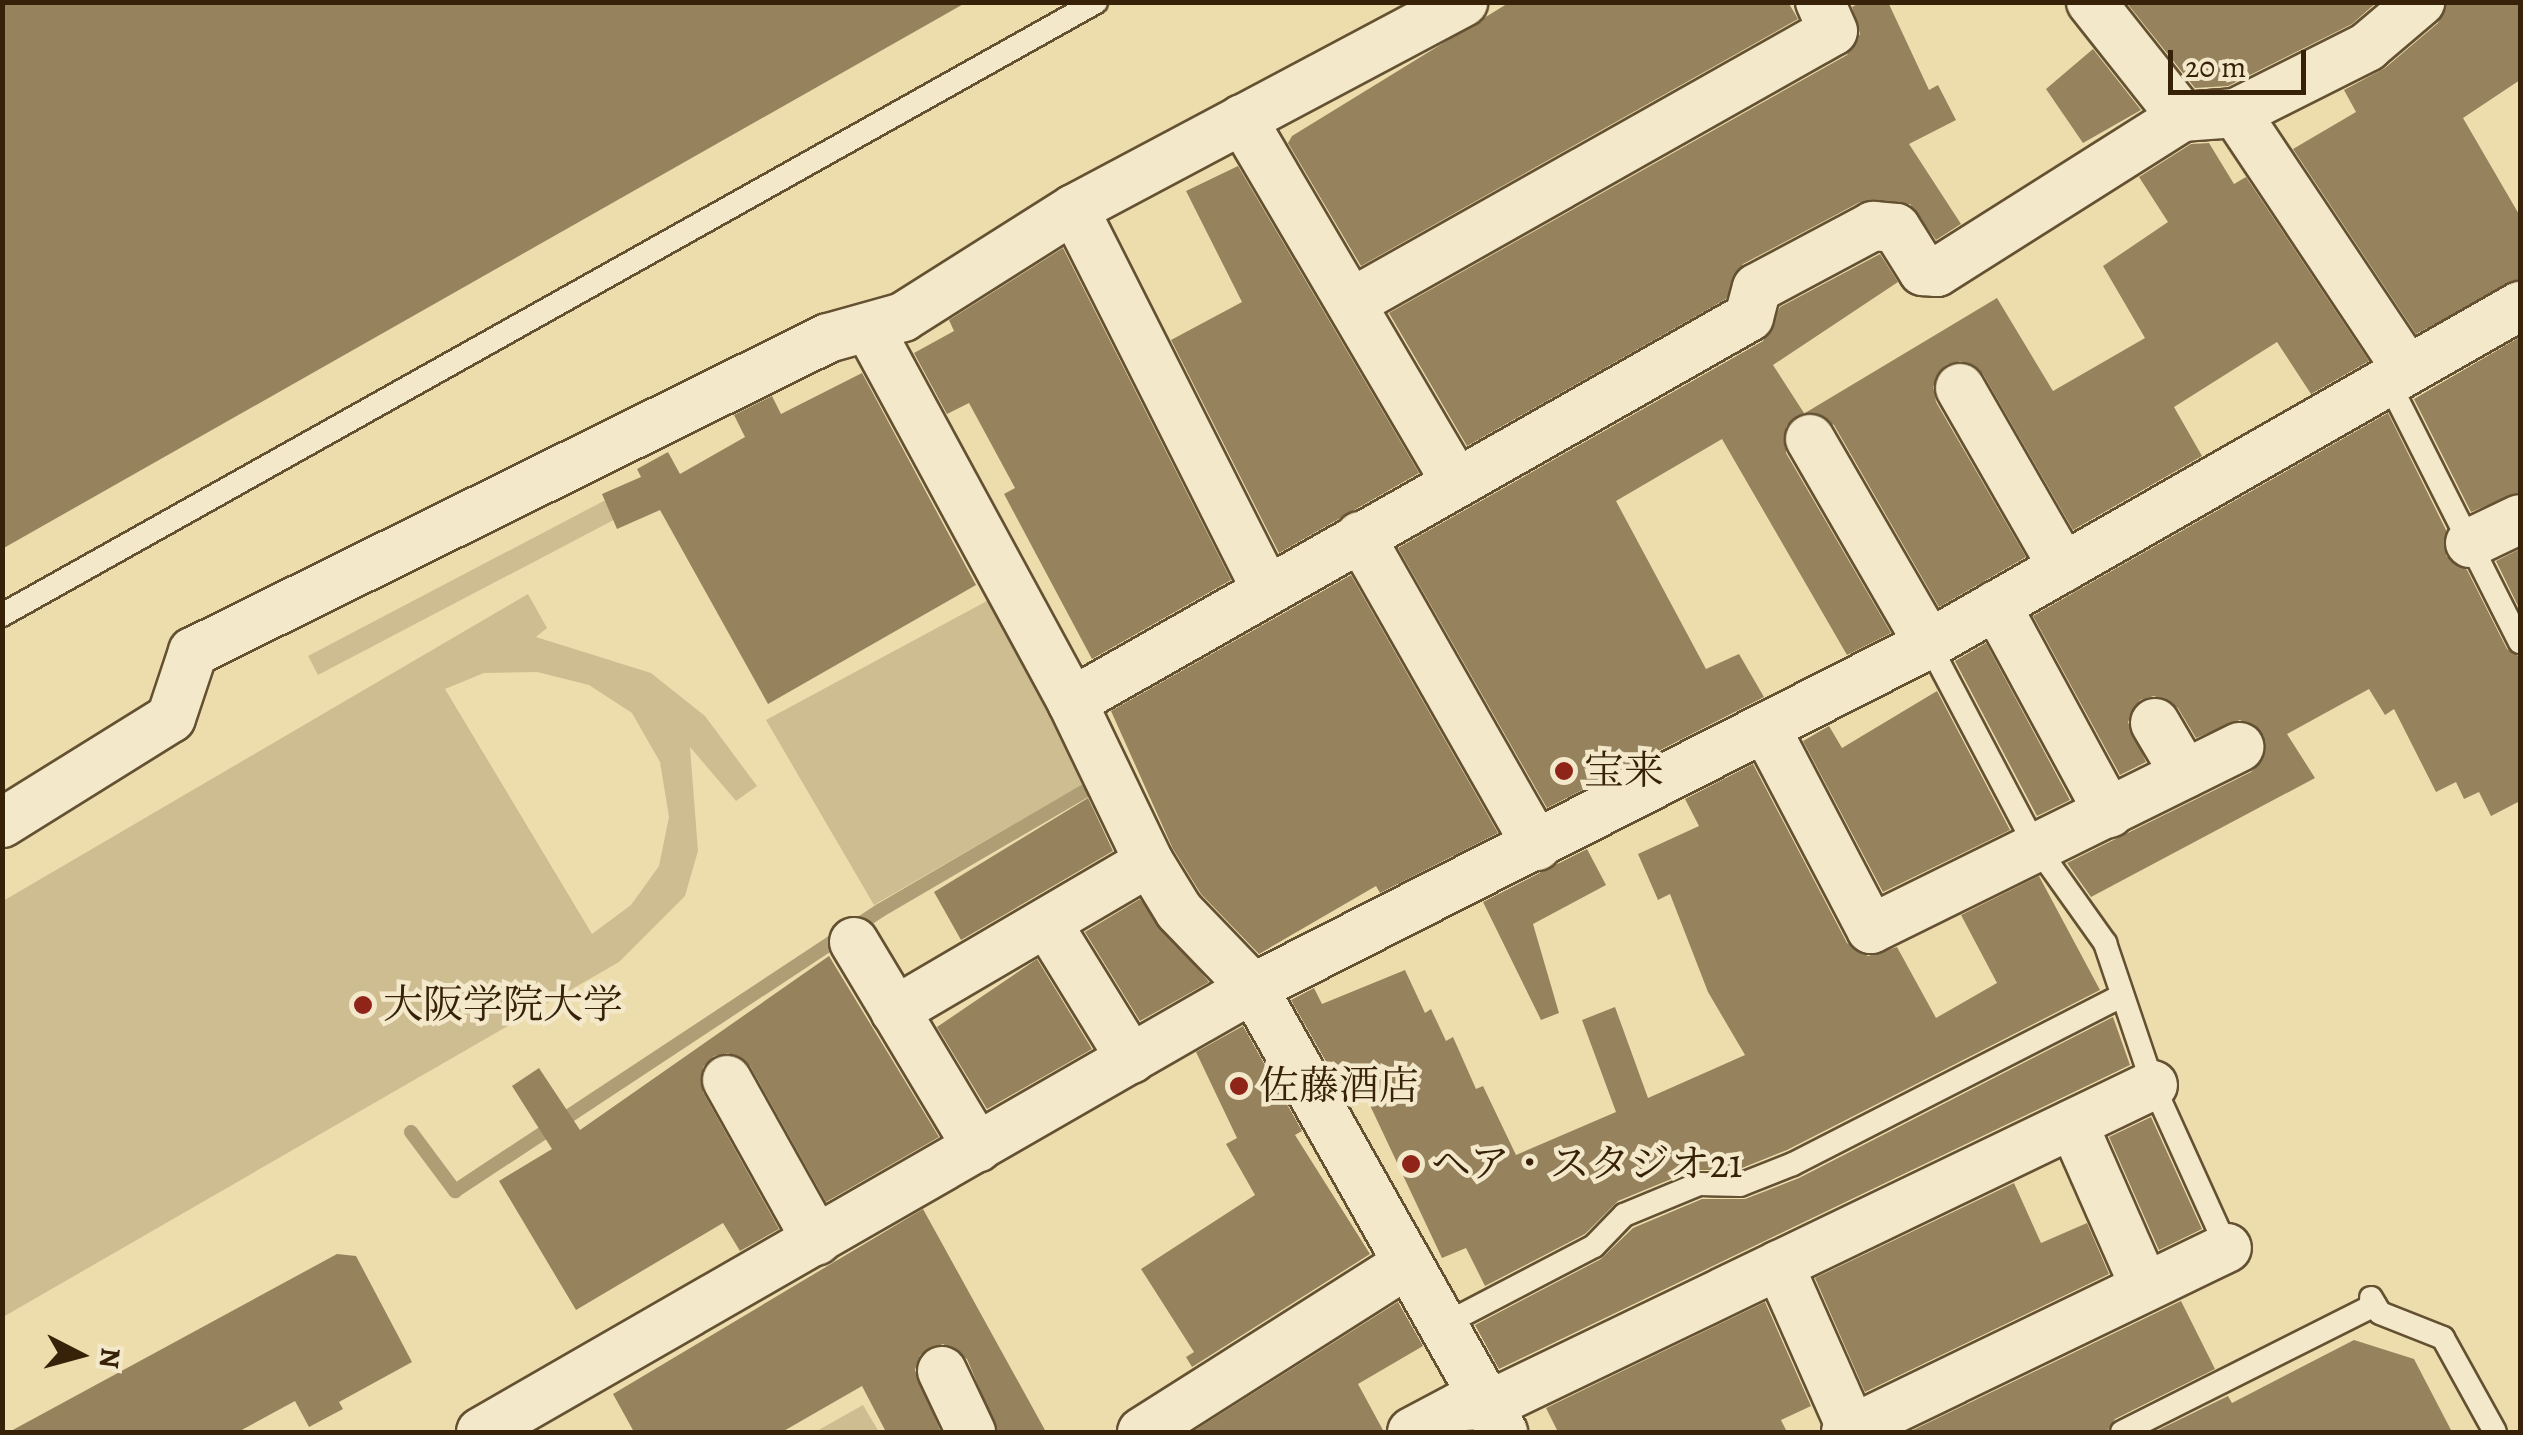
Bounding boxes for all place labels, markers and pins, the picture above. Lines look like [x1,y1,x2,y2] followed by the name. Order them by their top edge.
[1584,747,1664,795] place label: 宝来
[1553,760,1575,782] marker: 宝来
[383,981,623,1029] place label: 大阪学院大学
[352,994,374,1016] marker: 大阪学院大学
[1259,1062,1419,1110] place label: 佐藤酒店
[1228,1075,1250,1097] marker: 佐藤酒店
[1431,1140,1744,1188] place label: ヘア・スタジオ21
[1400,1153,1422,1175] marker: ヘア・スタジオ21

